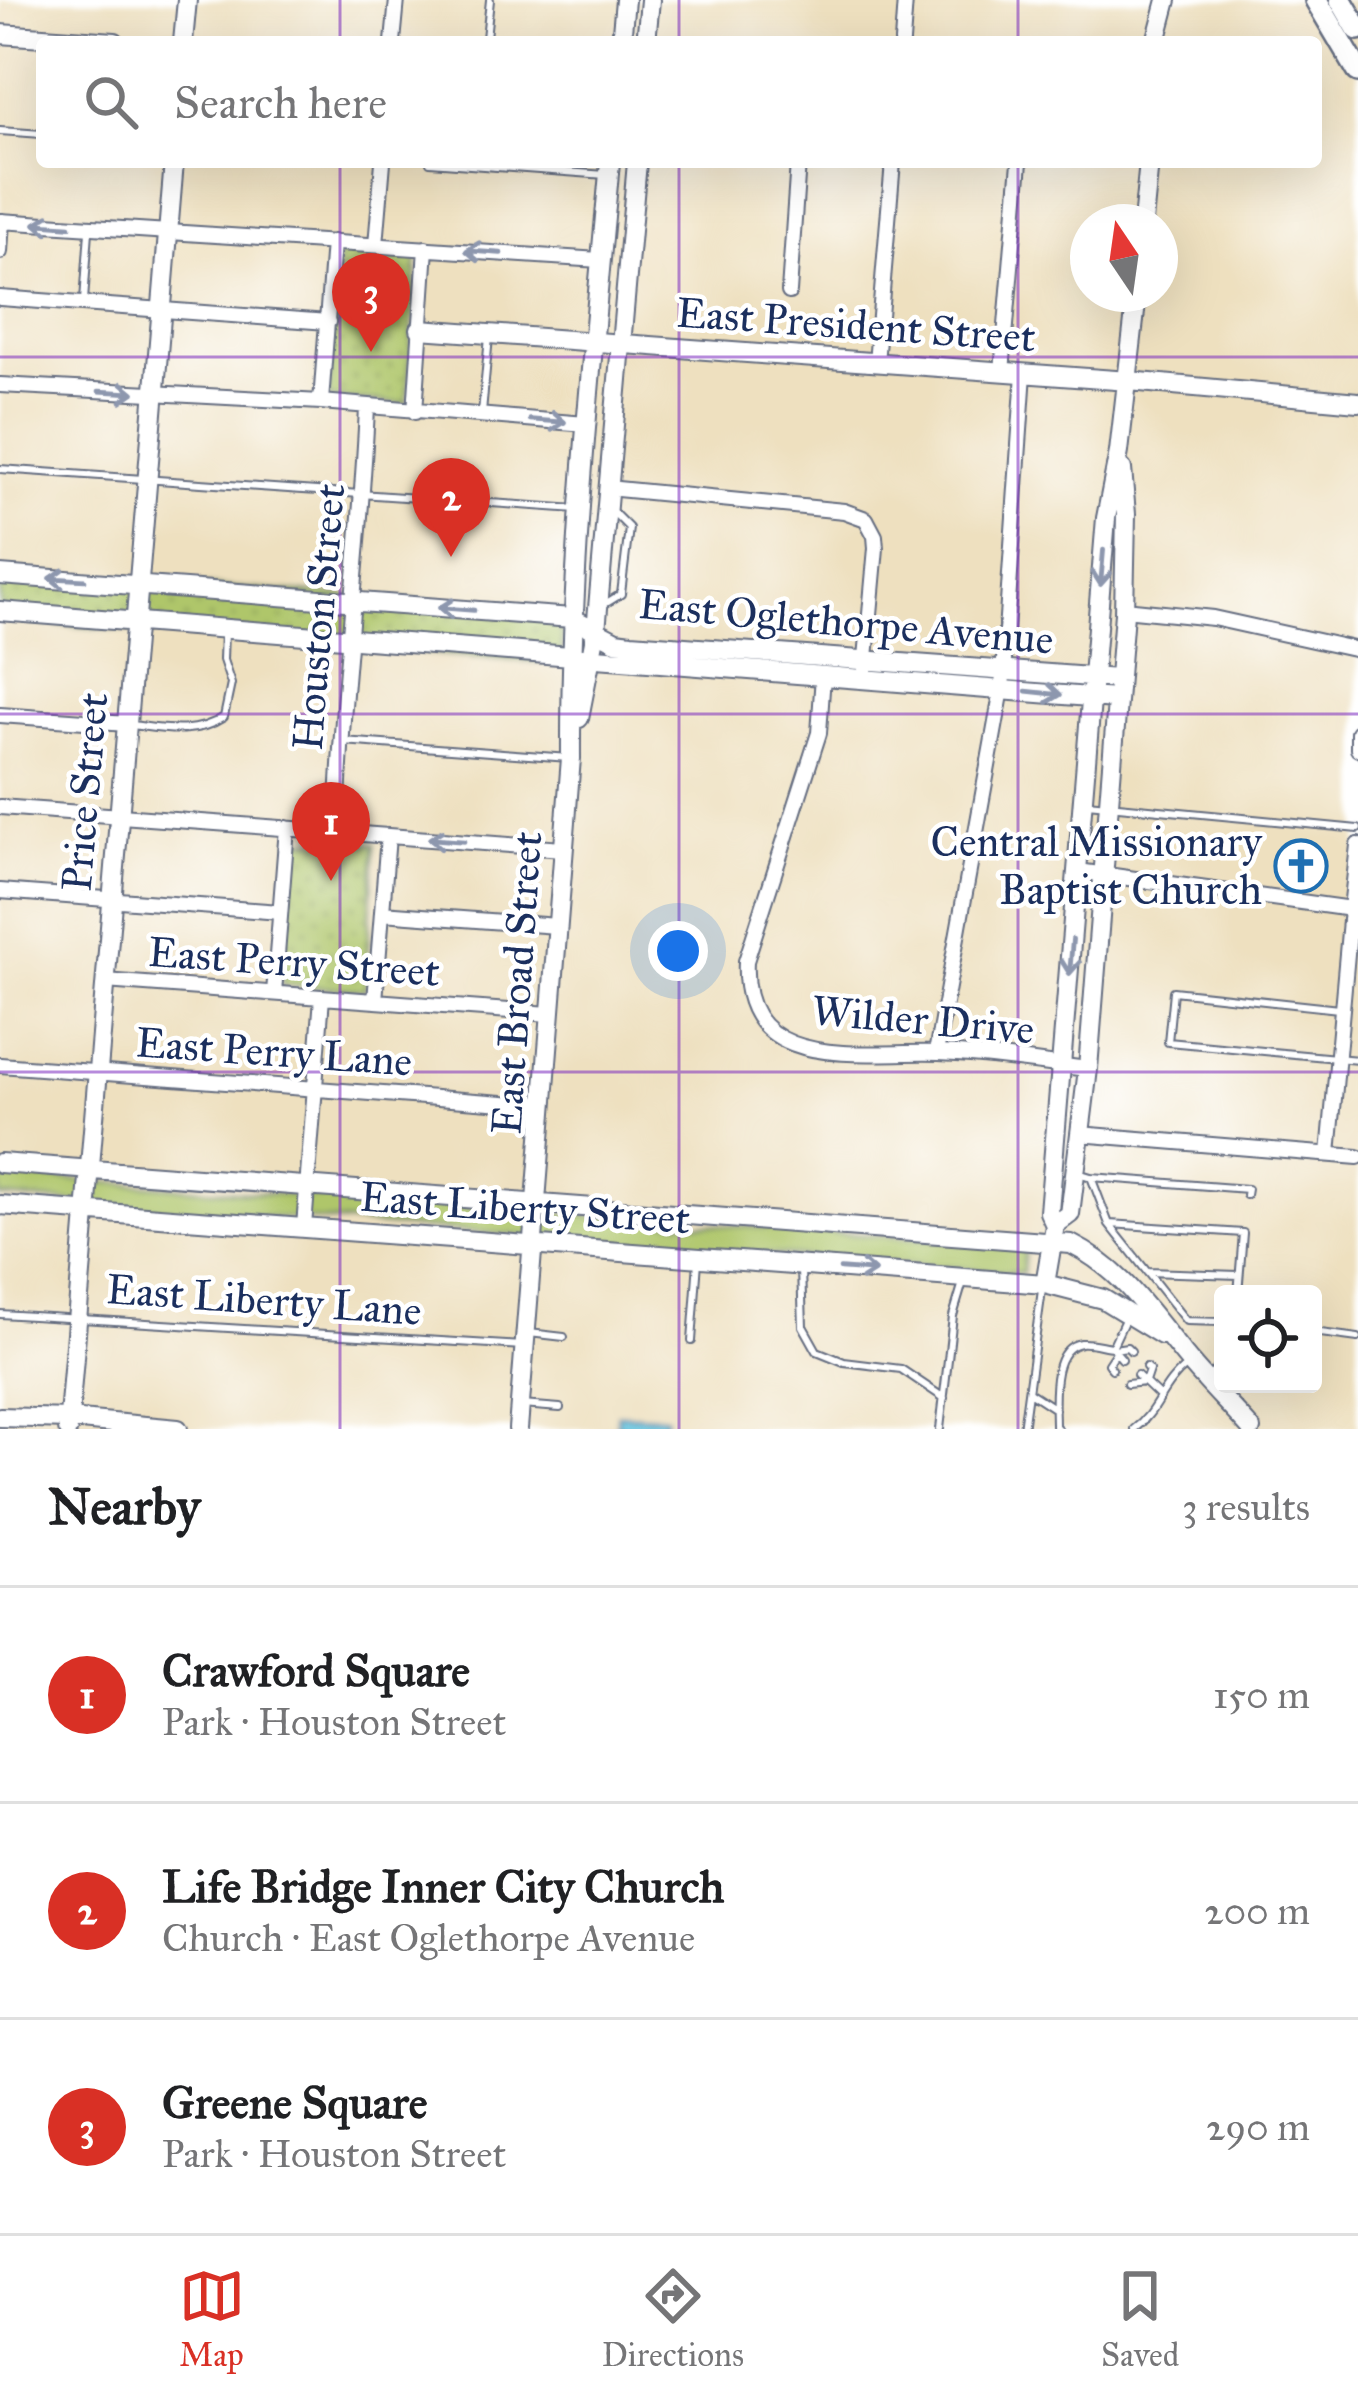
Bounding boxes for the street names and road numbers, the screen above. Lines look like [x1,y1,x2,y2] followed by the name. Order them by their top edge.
[675,287,1037,363] street label: East President Street
[281,481,357,752] street label: Houston Street
[636,578,1056,666] street label: East Oglethorpe Avenue
[50,690,120,894] street label: Price Street
[480,829,554,1136] street label: East Broad Street
[146,926,442,998] street label: East Perry Street
[810,984,1036,1056] street label: Wilder Drive
[134,1016,414,1088] street label: East Perry Lane
[358,1171,692,1245] street label: East Liberty Street
[105,1263,423,1337] street label: East Liberty Lane

